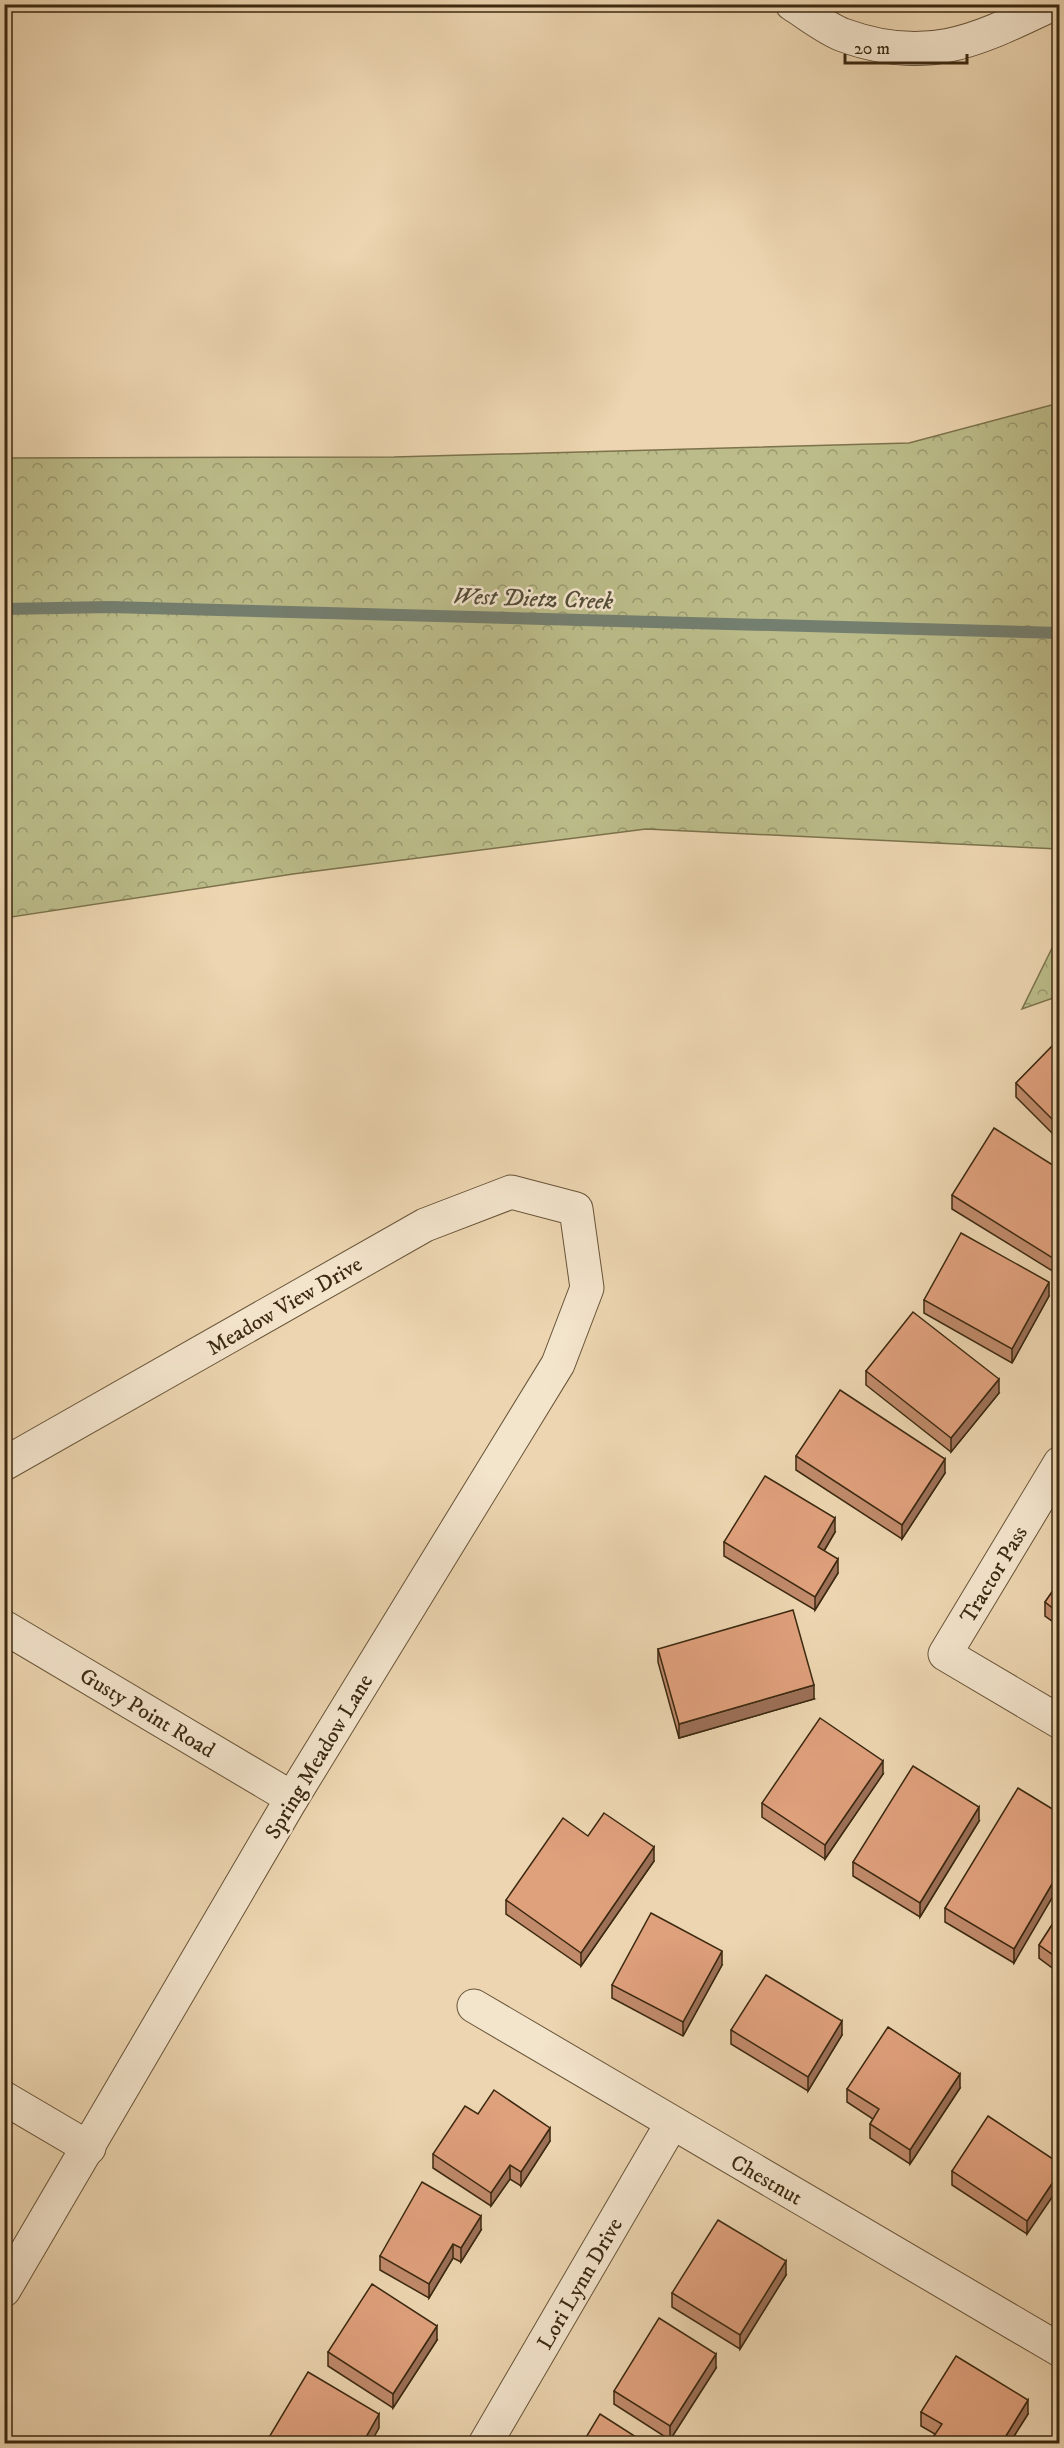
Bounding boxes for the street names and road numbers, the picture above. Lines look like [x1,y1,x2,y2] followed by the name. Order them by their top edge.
[202,1251,367,1362] street label: Meadow View Drive
[955,1521,1034,1628] street label: Tractor Pass
[75,1662,220,1764] street label: Gusty Point Road
[259,1669,379,1844] street label: Spring Meadow Lane
[725,2149,807,2212] street label: Chestnut
[532,2213,629,2354] street label: Lori Lynn Drive

